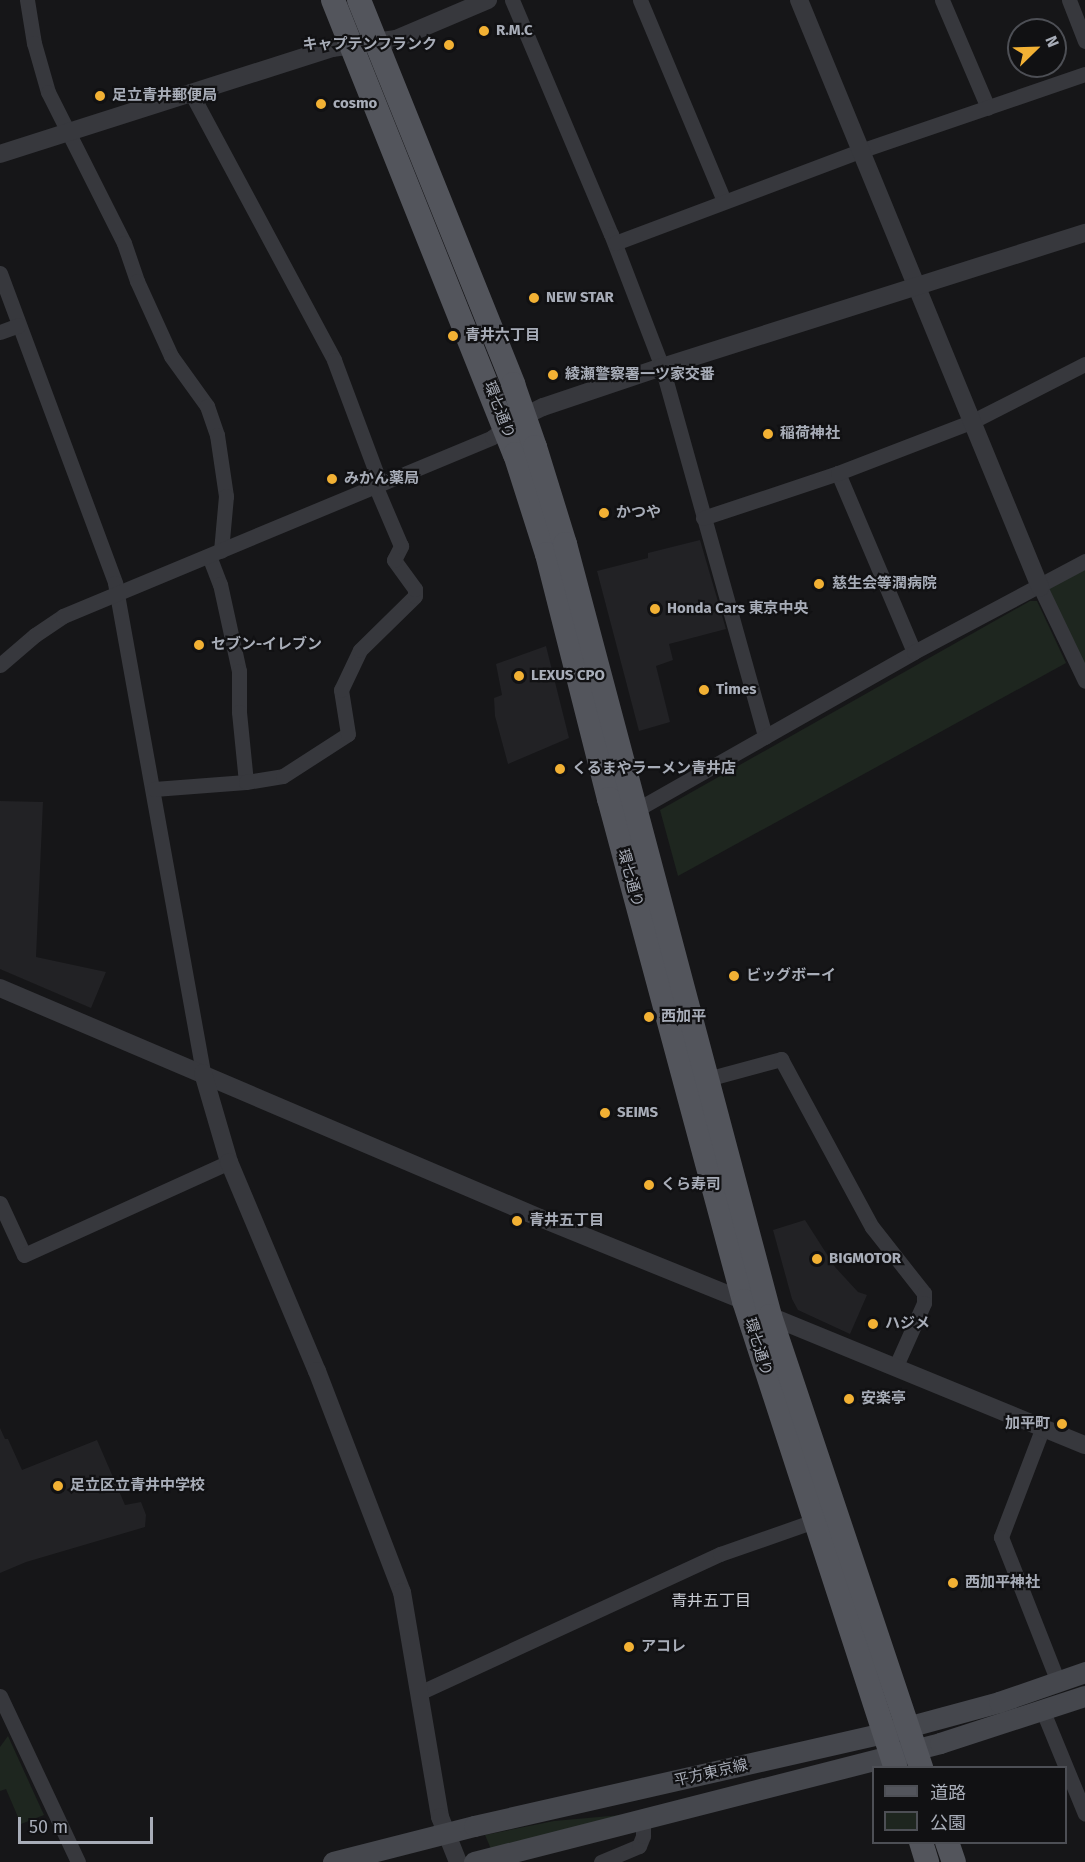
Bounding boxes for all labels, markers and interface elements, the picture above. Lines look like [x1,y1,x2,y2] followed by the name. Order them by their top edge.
[1007,18,1067,78] north arrow
[496,22,533,40] place label: R.M.C
[477,24,491,38] marker: R.M.C
[1041,33,1063,50] text: N
[302,36,437,54] place label: キャプテンフランク
[442,38,456,52] marker: キャプテンフランク
[112,87,217,105] place label: 足立青井郵便局
[93,89,107,103] marker: 足立青井郵便局
[333,95,377,113] place label: cosmo
[314,97,328,111] marker: cosmo
[546,289,614,307] place label: NEW STAR
[527,291,541,305] marker: NEW STAR
[465,327,540,345] place label: 青井六丁目
[446,329,460,343] marker: 青井六丁目
[565,366,715,384] place label: 綾瀬警察署一ツ家交番
[546,368,560,382] marker: 綾瀬警察署一ツ家交番
[480,379,518,441] street label: 環七通り
[780,425,840,443] place label: 稲荷神社
[761,427,775,441] marker: 稲荷神社
[344,470,419,488] place label: みかん薬局
[325,472,339,486] marker: みかん薬局
[616,504,661,522] place label: かつや
[597,506,611,520] marker: かつや
[810,575,828,593] marker: 慈生会等潤病院
[832,575,937,593] place label: 慈生会等潤病院
[667,600,809,618] place label: Honda Cars 東京中央
[648,602,662,616] marker: Honda Cars 東京中央
[211,636,322,654] place label: セブン-イレブン
[192,638,206,652] marker: セブン-イレブン
[531,667,605,685] place label: LEXUS CPO
[512,669,526,683] marker: LEXUS CPO
[716,681,757,699] place label: Times
[697,683,711,697] marker: Times
[572,760,737,778] place label: くるまやラーメン青井店
[553,762,567,776] marker: くるまやラーメン青井店
[614,847,646,909] street label: 環七通り
[746,967,836,985] place label: ビッグボーイ
[727,969,741,983] marker: ビッグボーイ
[661,1008,706,1026] place label: 西加平
[642,1010,656,1024] marker: 西加平
[617,1104,658,1122] place label: SEIMS
[598,1106,612,1120] marker: SEIMS
[661,1176,721,1194] place label: くら寿司
[642,1178,656,1192] marker: くら寿司
[529,1212,604,1230] place label: 青井五丁目
[510,1214,524,1228] marker: 青井五丁目
[829,1250,901,1268] place label: BIGMOTOR
[810,1252,824,1266] marker: BIGMOTOR
[885,1315,930,1333] place label: ハジメ
[741,1316,775,1378] street label: 環七通り
[866,1317,880,1331] marker: ハジメ
[861,1390,906,1408] place label: 安楽亭
[842,1392,856,1406] marker: 安楽亭
[1005,1415,1050,1433] place label: 加平町
[1055,1417,1069,1431] marker: 加平町
[70,1477,205,1495] place label: 足立区立青井中学校
[51,1479,65,1493] marker: 足立区立青井中学校
[965,1574,1040,1592] place label: 西加平神社
[946,1576,960,1590] marker: 西加平神社
[671,1591,751,1611] district label: 青井五丁目
[641,1638,686,1656] place label: アコレ
[622,1640,636,1654] marker: アコレ
[672,1756,750,1790] street label: 平方東京線
[872,1766,1067,1844] legend
[930,1782,966,1804] text: 道路
[21,1805,156,1843] scale bar
[930,1812,966,1834] text: 公園
[29,1816,68,1838] text: 50 m

